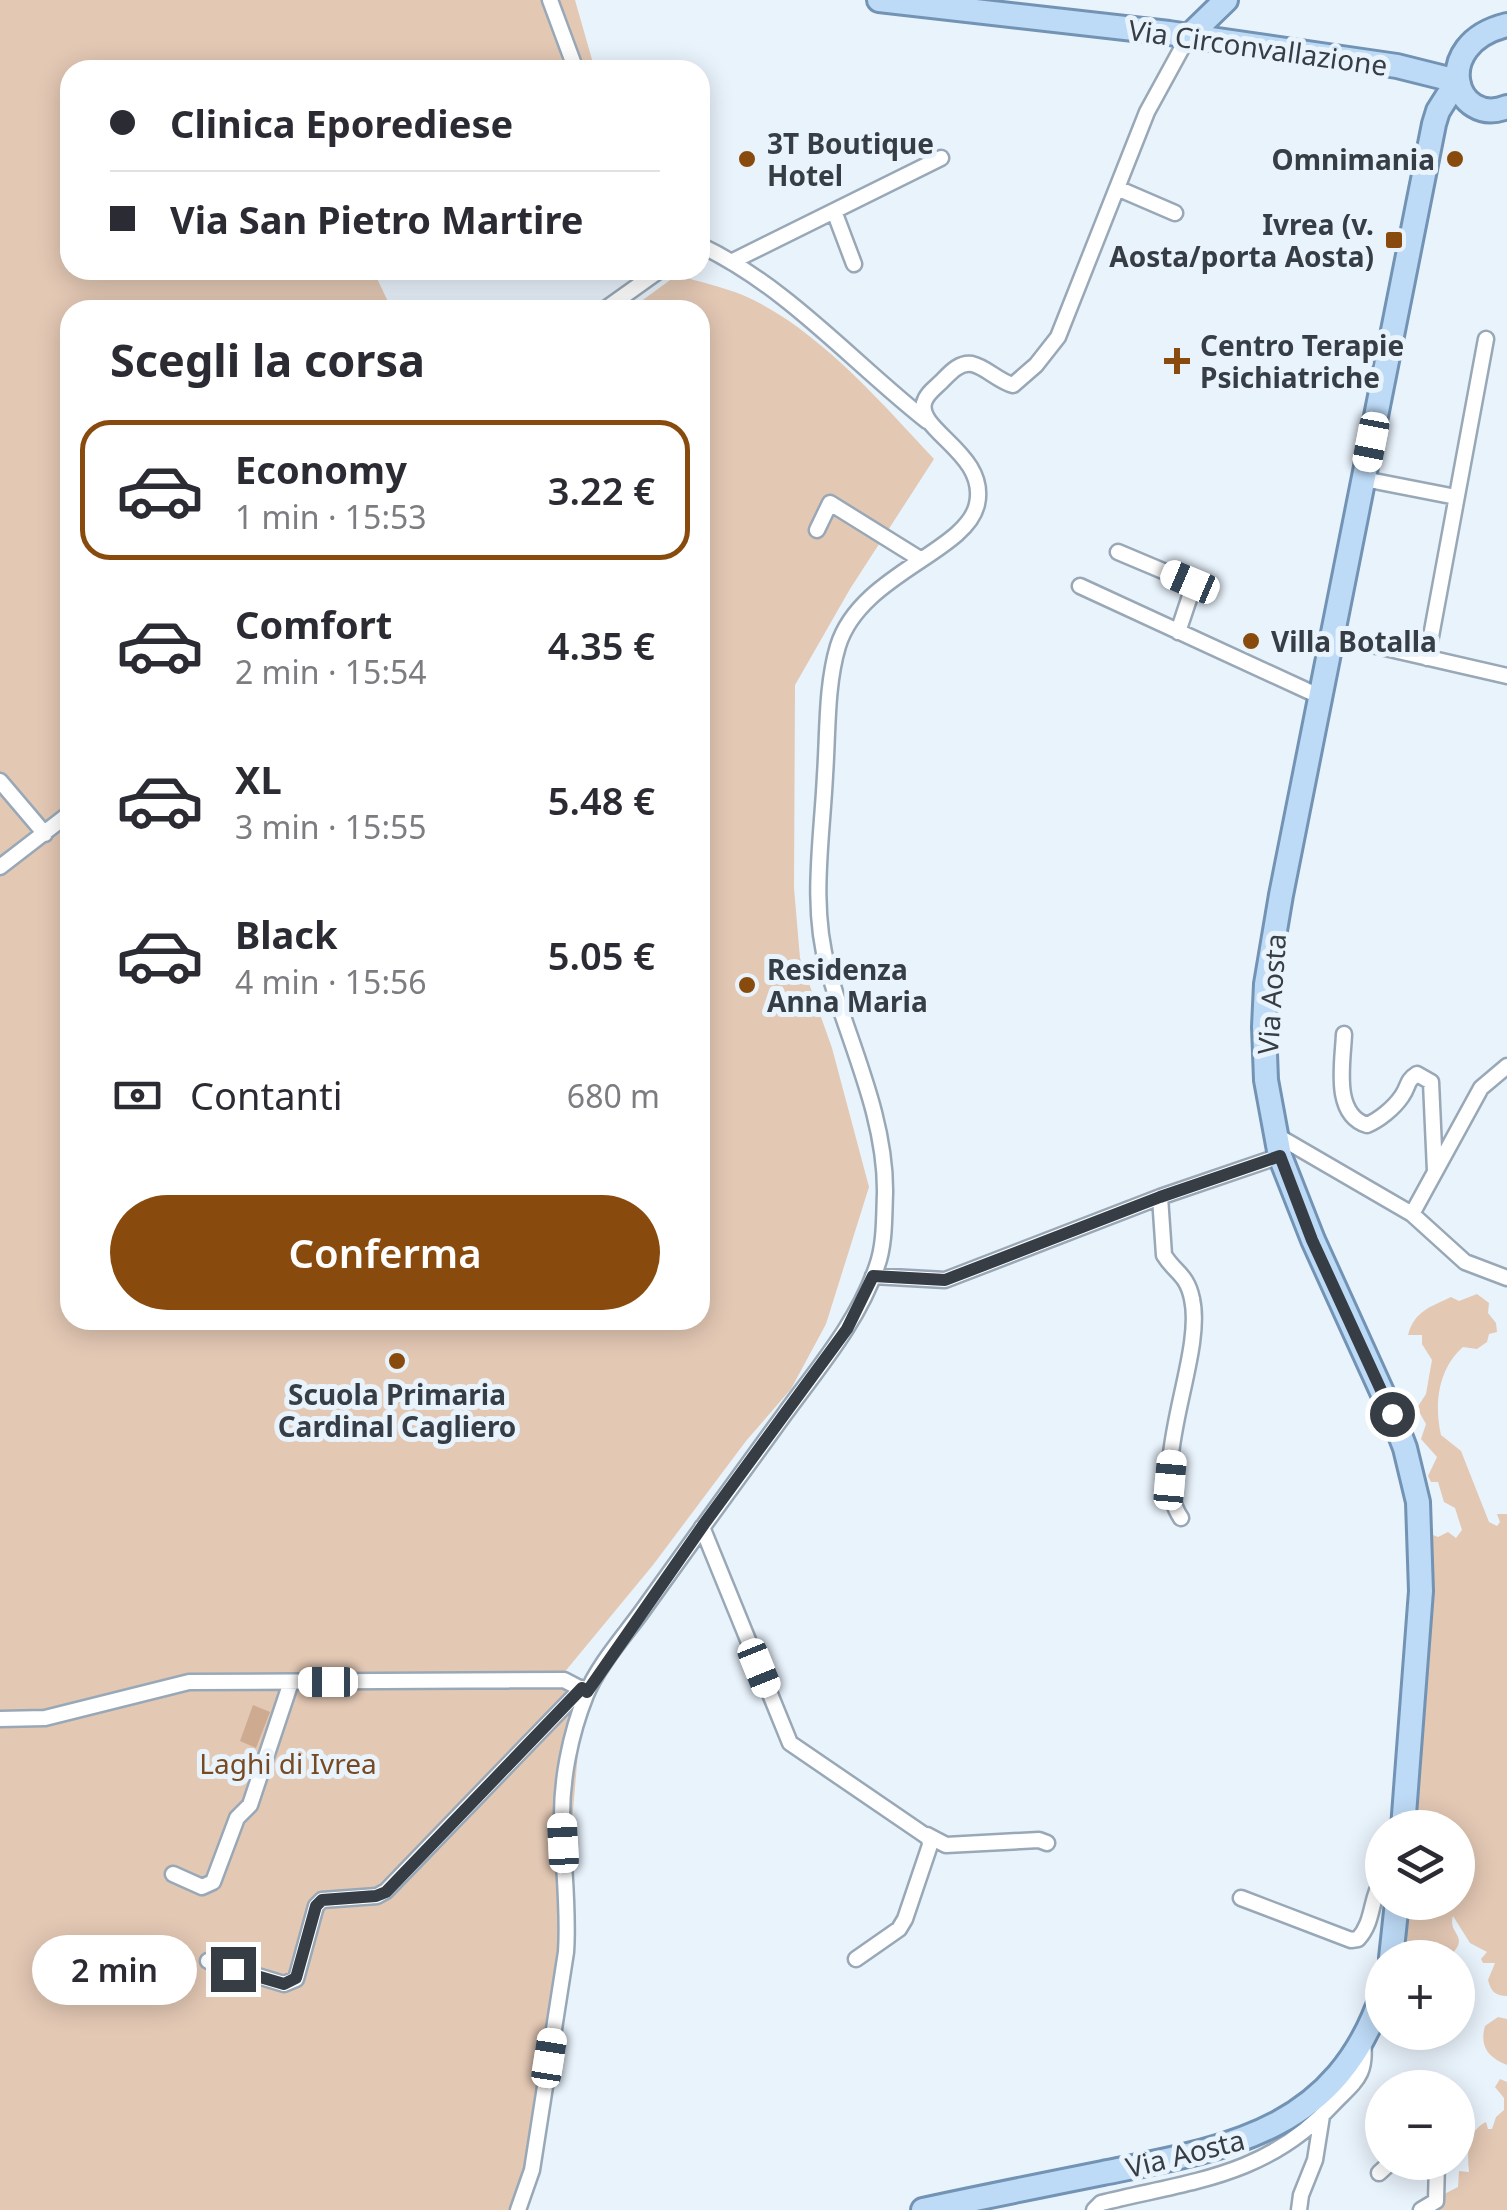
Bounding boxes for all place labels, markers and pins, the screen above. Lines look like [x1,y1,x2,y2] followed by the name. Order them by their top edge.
[767,124,934,194] place label: 3T Boutique Hotel
[1272,140,1435,178] place label: Omnimania
[736,148,758,170] marker: 3T Boutique Hotel
[1444,148,1466,170] marker: Omnimania
[1109,205,1374,275] place label: Ivrea (v. Aosta/porta Aosta)
[1383,229,1405,251] marker: Ivrea (v. Aosta/porta Aosta)
[1200,326,1404,396] place label: Centro Terapie Psichiatriche
[1164,348,1190,374] marker: Centro Terapie Psichiatriche
[1271,622,1437,660] place label: Villa Botalla
[1240,630,1262,652] marker: Villa Botalla
[767,950,928,1020] place label: Residenza Anna Maria
[736,974,758,996] marker: Residenza Anna Maria
[386,1350,408,1372] marker: Scuola Primaria Cardinal Cagliero
[278,1375,516,1445] place label: Scuola Primaria Cardinal Cagliero

